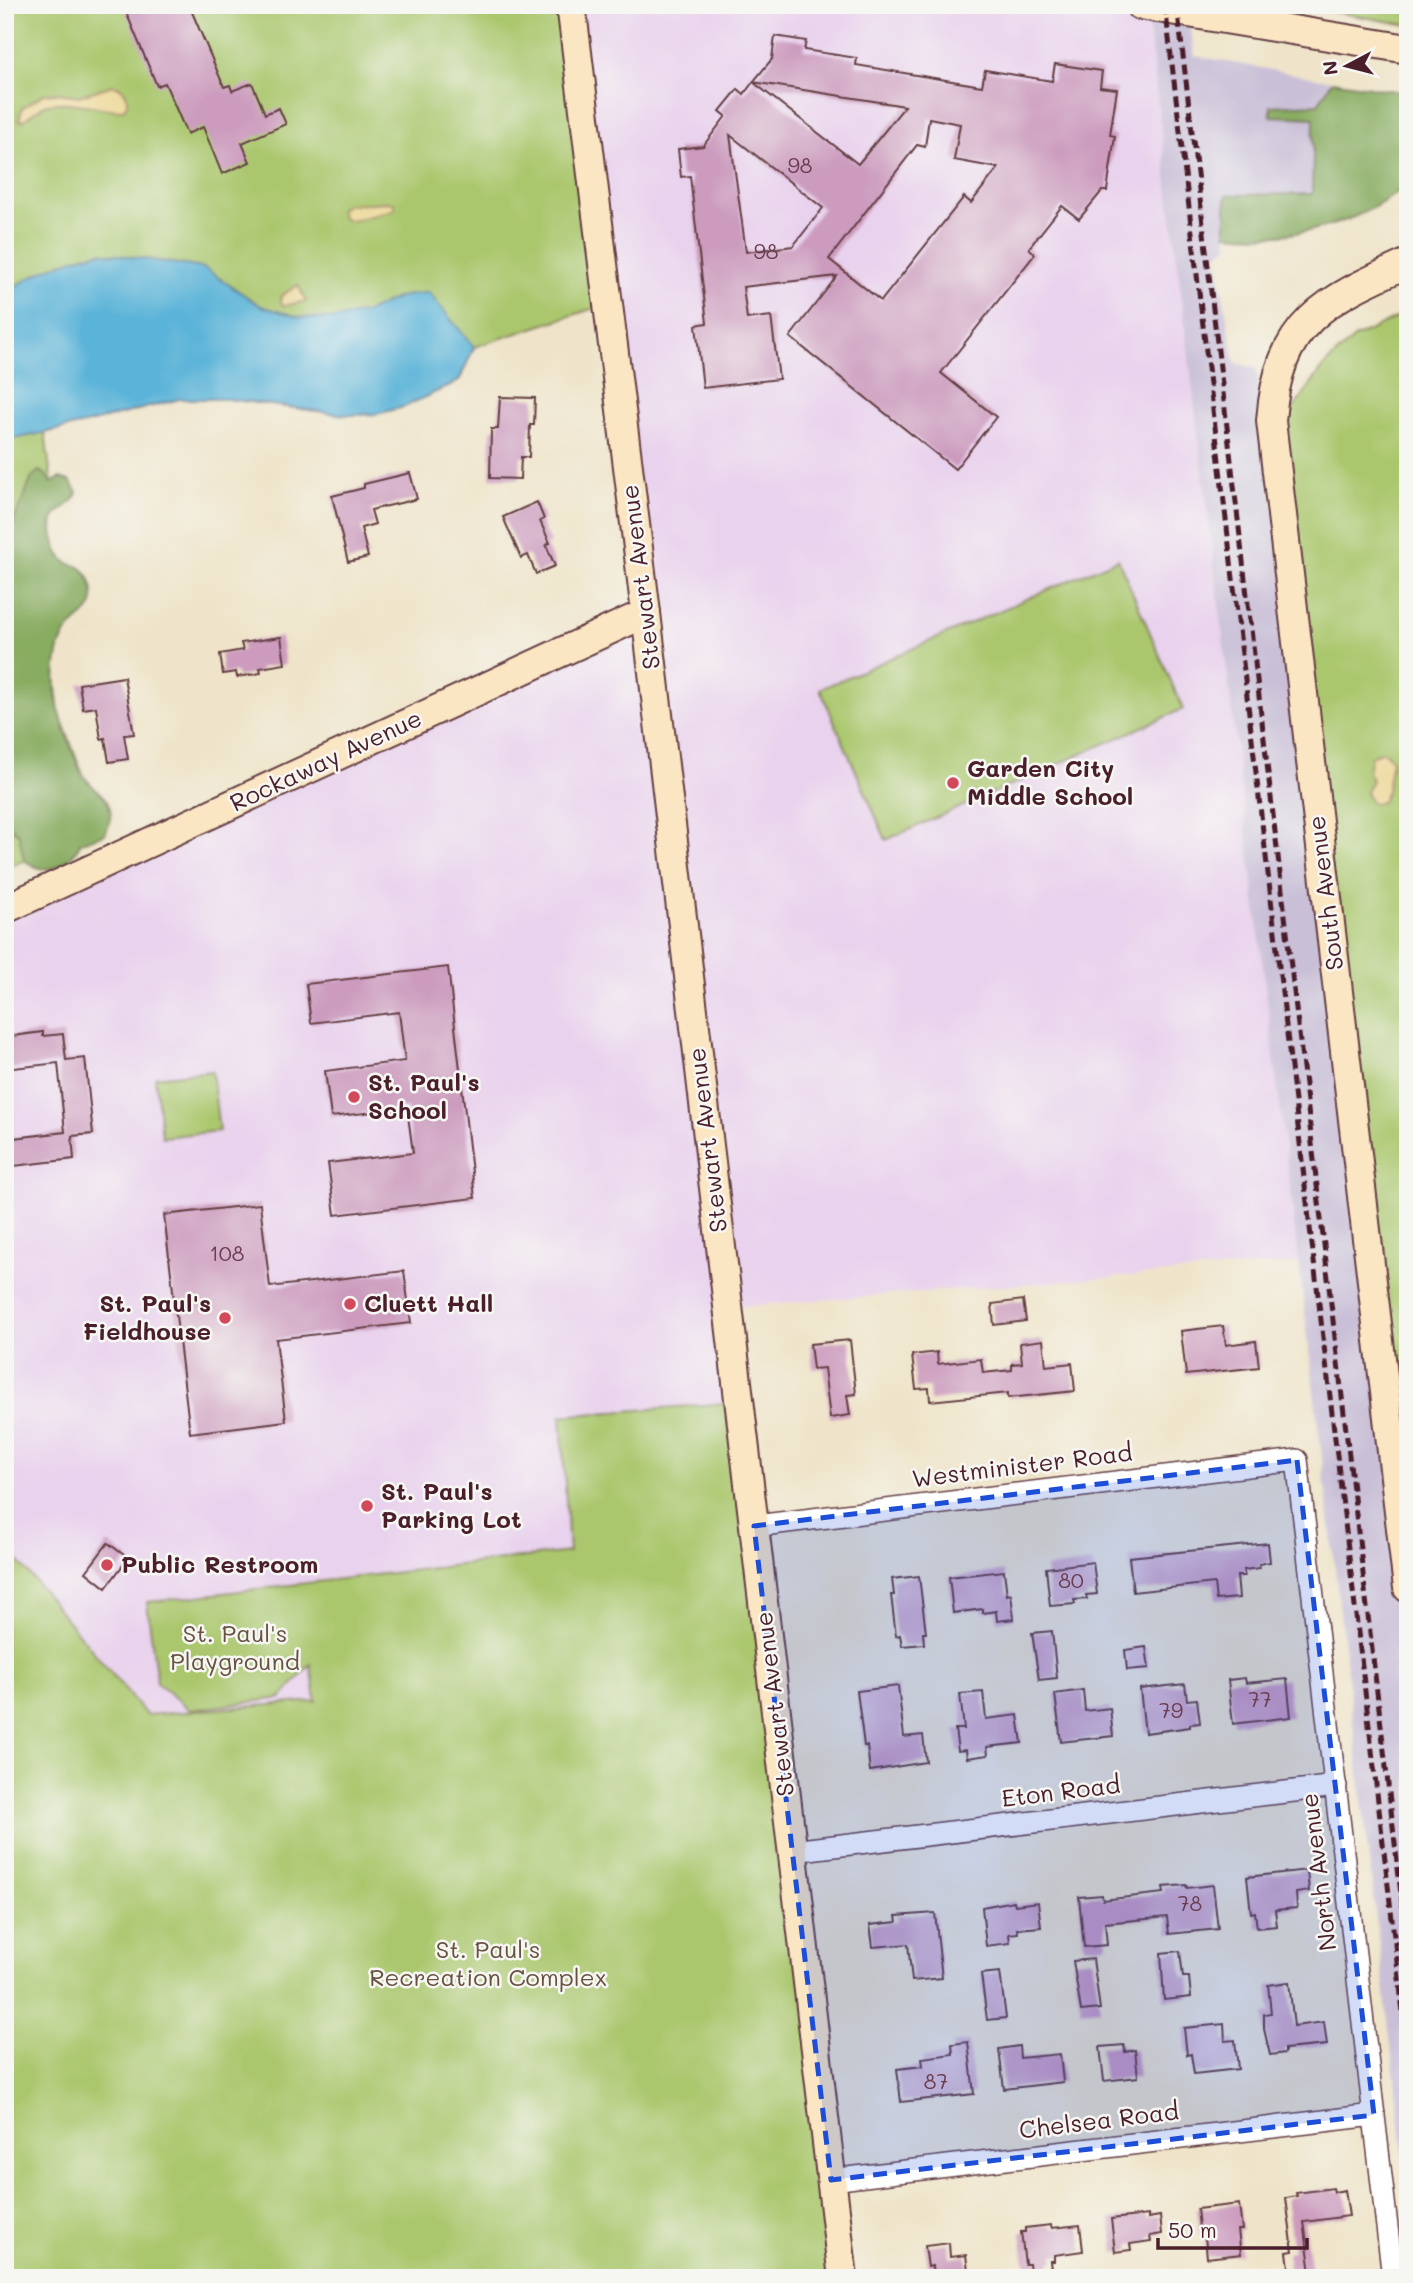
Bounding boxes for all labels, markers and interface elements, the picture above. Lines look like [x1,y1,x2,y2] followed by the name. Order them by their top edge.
[1312,32,1382,102] north arrow
[1316,59,1343,77] text: N
[787,151,813,178] house number: 98
[753,237,779,264] house number: 98
[613,483,666,671] street label: Stewart Avenue
[224,702,426,818] street label: Rockaway Avenue
[967,752,1133,811] place label: Garden City Middle School
[945,775,961,791] marker: Garden City Middle School
[1300,814,1349,972] street label: South Avenue
[680,1046,733,1234] street label: Stewart Avenue
[368,1066,480,1125] place label: St. Paul's School
[346,1089,362,1105] marker: St. Paul's School
[209,1239,245,1266] house number: 108
[83,1287,211,1346] place label: St. Paul's Fieldhouse
[364,1287,493,1318] place label: Cluett Hall
[342,1296,358,1312] marker: Cluett Hall
[217,1310,233,1326] marker: St. Paul's Fieldhouse
[910,1436,1134,1493] street label: Westminister Road
[381,1475,522,1534] place label: St. Paul's Parking Lot
[359,1498,375,1514] marker: St. Paul's Parking Lot
[121,1548,318,1579] place label: Public Restroom
[99,1557,115,1573] marker: Public Restroom
[1058,1566,1084,1593] house number: 80
[747,1610,800,1798] street label: Stewart Avenue
[170,1617,300,1676] park label: St. Paul's Playground
[1248,1685,1272,1712] house number: 77
[1159,1696,1183,1723] house number: 79
[1000,1768,1122,1813] street label: Eton Road
[1292,1791,1343,1953] street label: North Avenue
[1178,1889,1202,1916] house number: 78
[369,1933,607,1992] park label: St. Paul's Recreation Complex
[924,2067,948,2094] house number: 87
[1017,2094,1180,2145] street label: Chelsea Road
[1158,2206,1306,2250] scale bar
[1168,2216,1217,2243] text: 50 m

